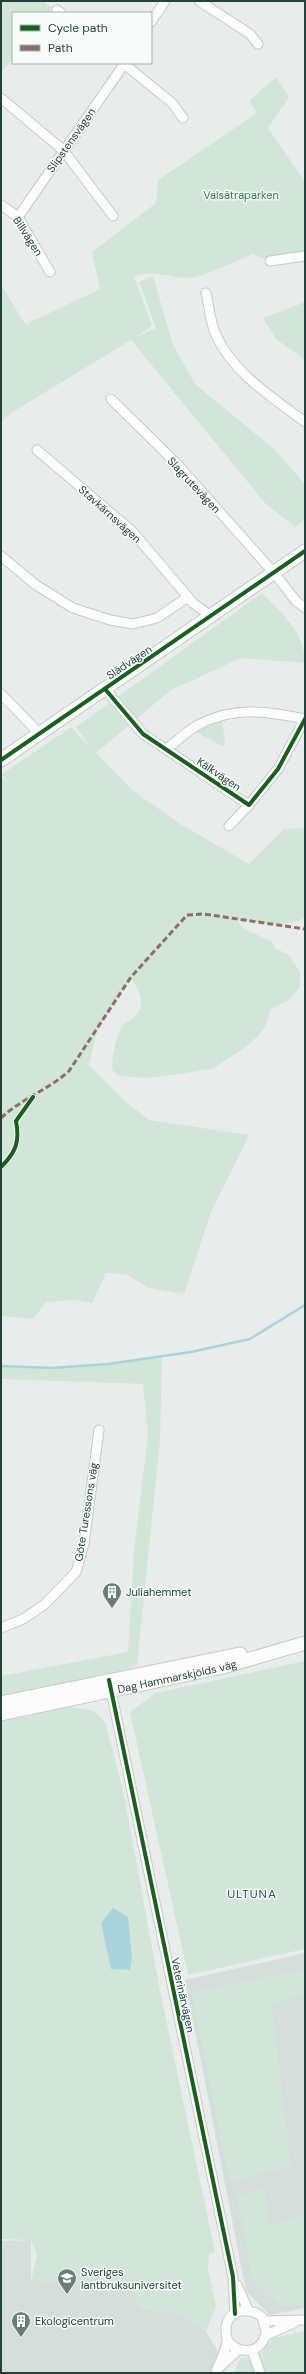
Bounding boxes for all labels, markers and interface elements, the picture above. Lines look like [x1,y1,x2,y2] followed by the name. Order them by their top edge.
[12,12,152,64] legend
[48,20,108,36] text: Cycle path
[48,40,73,56] text: Path
[44,105,98,175] street label: Slipstensvägen
[203,188,279,202] park label: Valsätraparken
[10,214,46,258] street label: Billvägen
[164,454,224,516] street label: Slagrutevägen
[76,482,144,546] street label: Stavkärnsvägen
[104,642,154,682] street label: Slädvägen
[194,754,244,794] street label: Kälkvägen
[71,1462,101,1562] street label: Göte Turessons väg
[101,1581,123,1609] building icon: Juliahemmet
[126,1585,191,1599] place label: Juliahemmet
[116,1656,238,1696] street label: Dag Hammarskjölds väg
[227,1886,277,1902] district label: ULTUNA
[168,1956,198,2034] street label: Veterinärvägen
[81,2265,182,2292] place label: Sveriges lantbruksuniversitet
[56,2267,78,2295] school or university icon: Sveriges lantbruksuniversitet
[10,2310,32,2338] building icon: Ekologicentrum
[35,2314,114,2328] place label: Ekologicentrum

